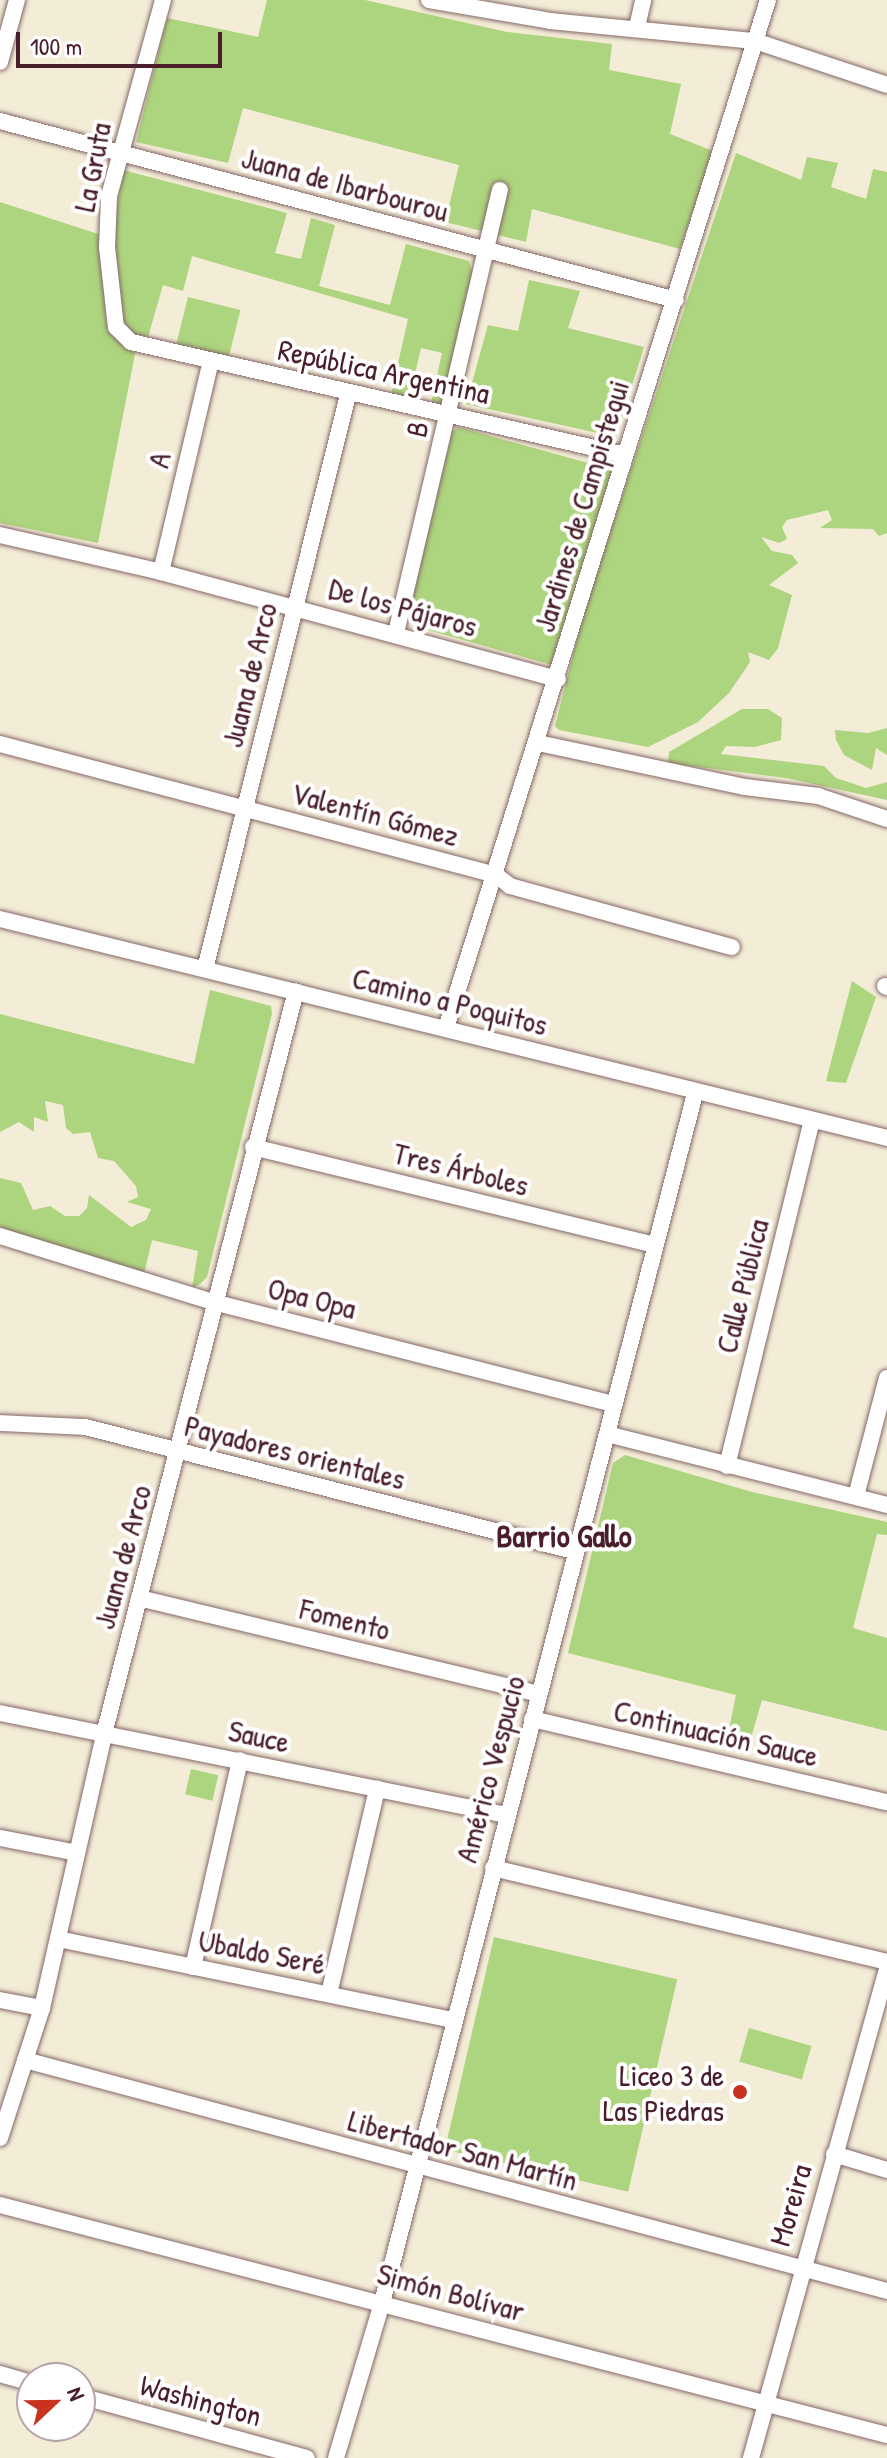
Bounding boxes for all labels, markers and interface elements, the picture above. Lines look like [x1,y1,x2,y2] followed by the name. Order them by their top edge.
[20,16,226,66] scale bar
[30,30,82,62] text: 100 m
[66,119,118,215] street label: La Gruta
[238,139,452,229] street label: Juana de Ibarbourou
[275,331,493,411] street label: República Argentina
[526,376,636,636] street label: Jardines de Campistegui
[398,417,436,441] street label: B
[140,449,178,471] street label: A
[325,570,481,644] street label: De los Pájaros
[214,599,284,751] street label: Juana de Arco
[288,774,462,854] street label: Valentín Gómez
[349,959,551,1043] street label: Camino a Poquitos
[390,1135,532,1203] street label: Tres Árboles
[708,1215,776,1357] street label: Calle Pública
[264,1270,360,1326] street label: Opa Opa
[181,1407,409,1497] street label: Payadores orientales
[86,1481,158,1633] street label: Juana de Arco
[496,1517,632,1555] district label: Barrio Gallo
[296,1590,394,1648] street label: Fomento
[448,1672,532,1866] street label: Américo Vespucio
[610,1692,822,1774] street label: Continuación Sauce
[225,1712,293,1760] street label: Sauce
[196,1922,328,1982] street label: Ubaldo Seré
[603,2057,724,2128] place label: Liceo 3 de Las Piedras
[731,2083,749,2101] marker: Liceo 3 de Las Piedras
[344,2102,582,2198] street label: Libertador San Martín
[761,2160,819,2250] street label: Moreira
[374,2255,528,2329] street label: Simón Bolívar
[16,2362,96,2442] north arrow
[136,2367,266,2433] street label: Washington
[60,2383,93,2405] text: N

